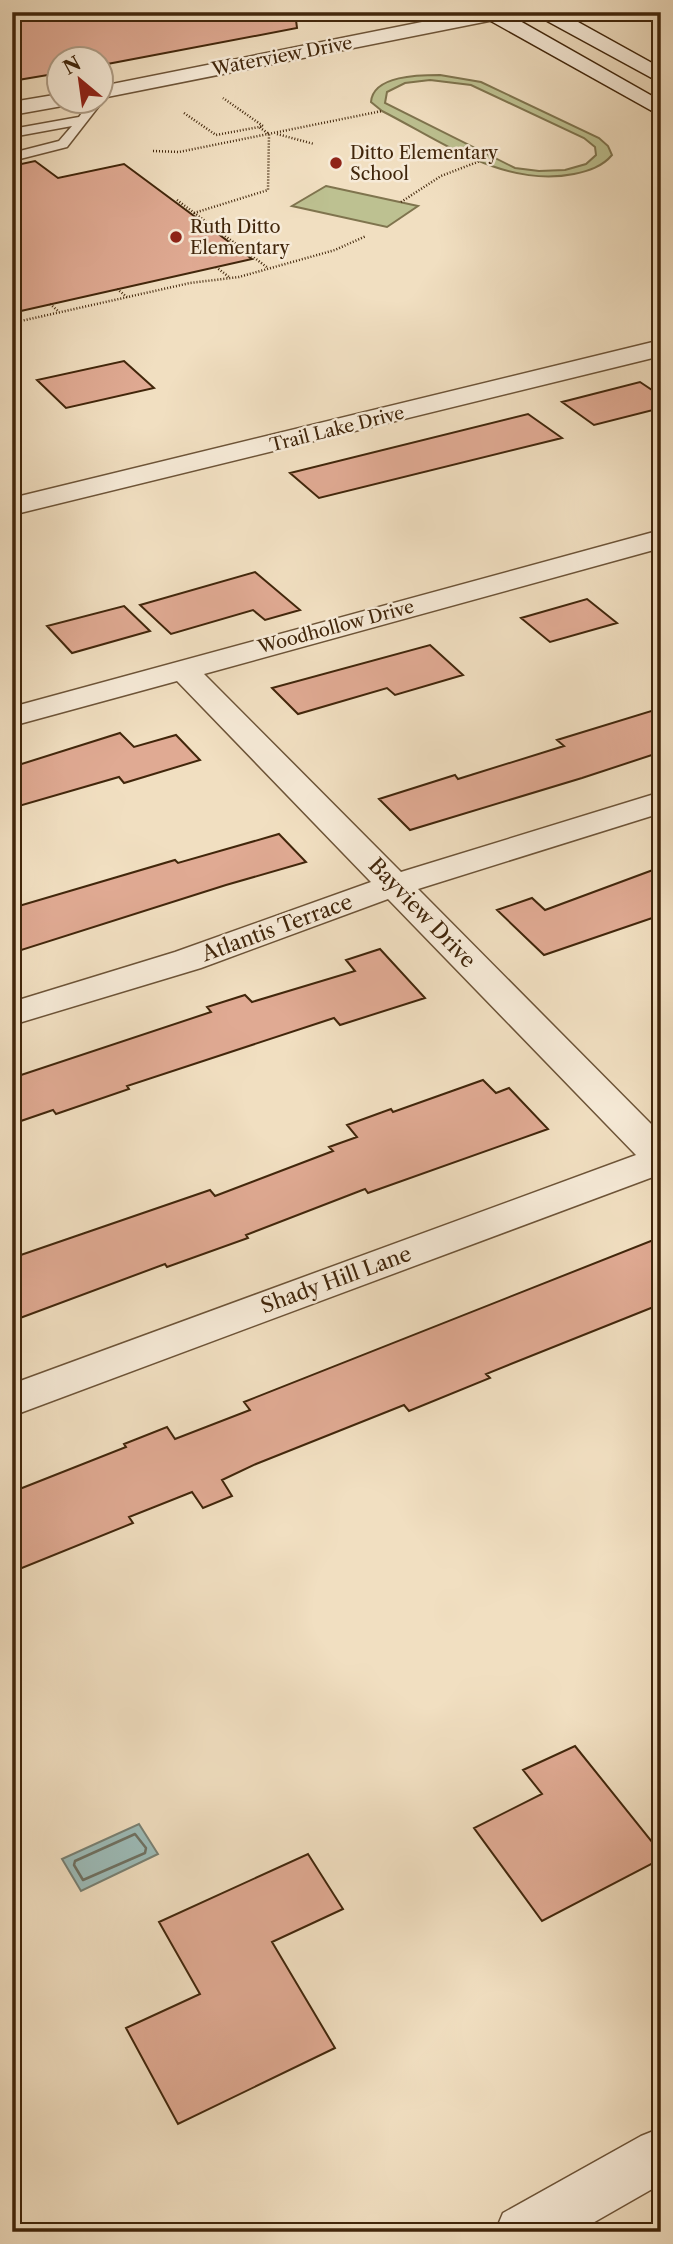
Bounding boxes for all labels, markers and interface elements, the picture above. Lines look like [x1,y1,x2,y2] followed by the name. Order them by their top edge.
[209,32,354,81] street label: Waterview Drive
[46,46,116,116] north arrow
[59,52,85,80] text: N
[350,142,499,185] place label: Ditto Elementary School
[328,155,344,171] marker: Ditto Elementary School
[190,216,290,259] place label: Ruth Ditto Elementary
[168,229,184,245] marker: Ruth Ditto Elementary
[268,402,406,456] street label: Trail Lake Drive
[255,596,416,659] street label: Woodhollow Drive
[364,853,481,973] street label: Bayview Drive
[197,889,355,967] street label: Atlantis Terrace
[257,1241,414,1318] street label: Shady Hill Lane

